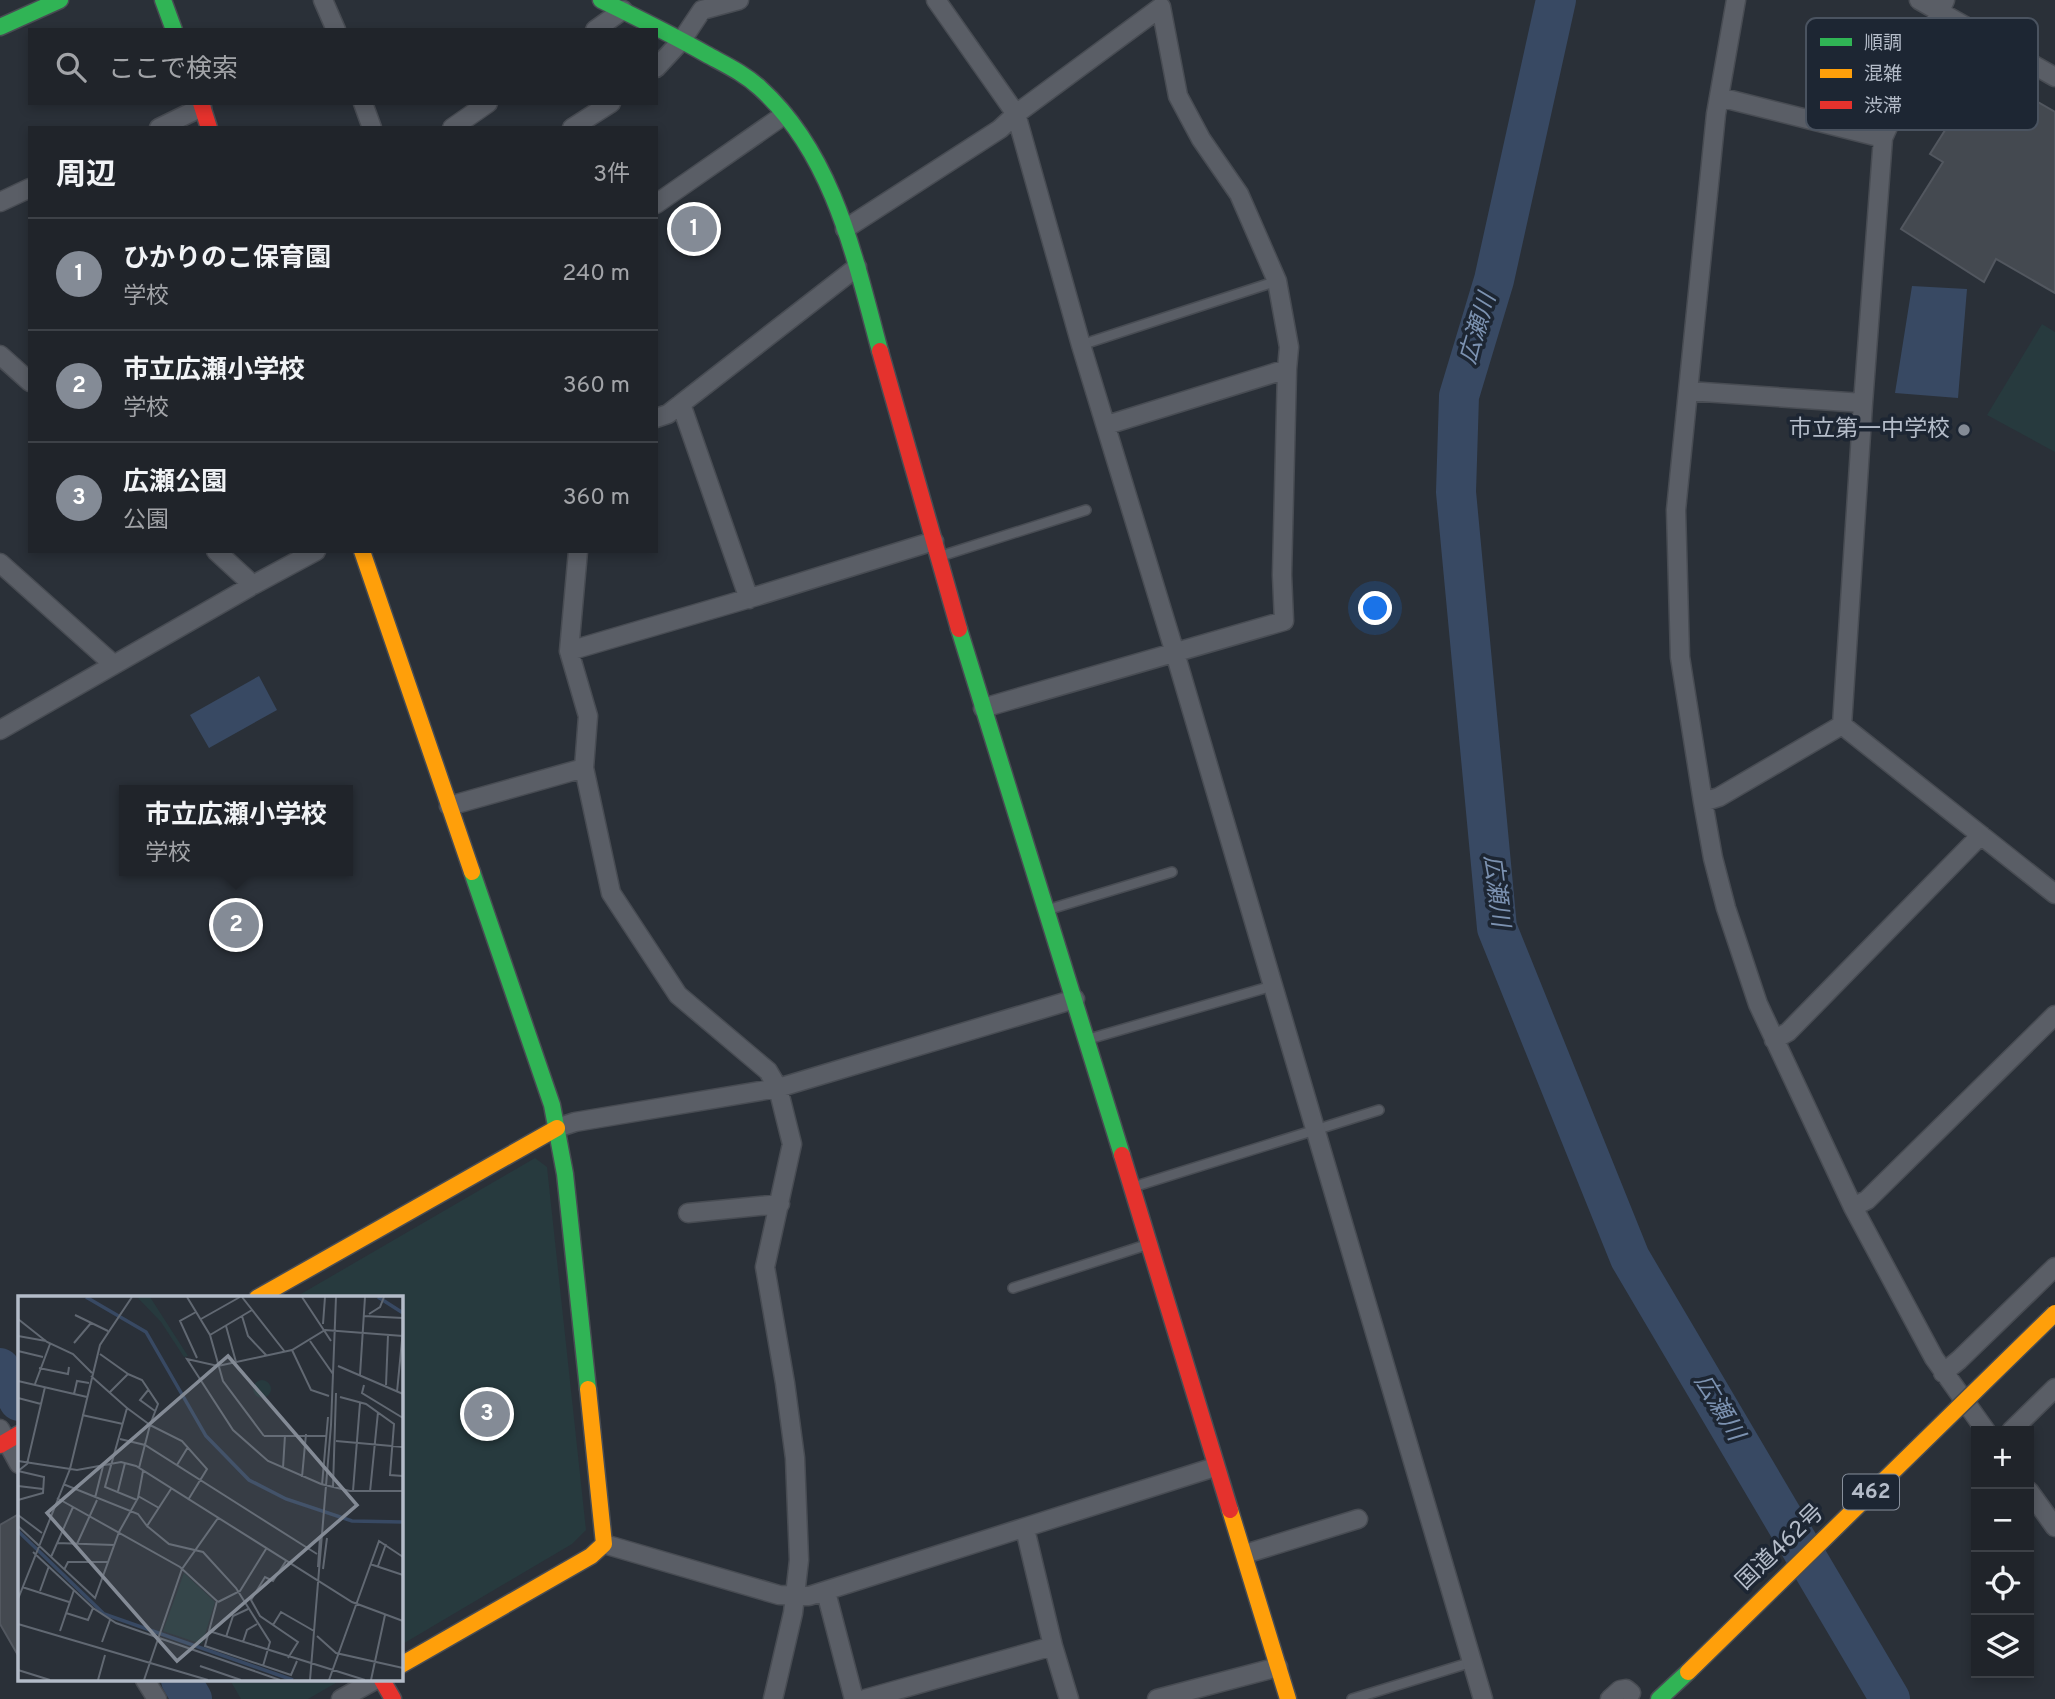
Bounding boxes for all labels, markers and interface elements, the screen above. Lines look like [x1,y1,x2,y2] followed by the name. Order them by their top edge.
[1806,18,2038,130] legend
[28,28,658,105] search box
[1864,32,1902,56] text: 順調
[52,48,90,86] icon: search
[108,54,238,87] text: ここで検索
[1864,63,1902,87] text: 混雑
[1864,95,1902,119] text: 渋滞
[56,158,116,195] text: 周辺
[593,161,630,190] text: 3件
[671,203,717,255] pin: 1
[123,243,331,276] text: ひかりのこ保育園
[74,260,84,289] text: 1
[562,260,630,289] text: 240 m
[123,283,169,312] text: 学校
[1454,287,1505,368] water label: 広瀬川
[123,355,305,388] text: 市立広瀬小学校
[72,372,86,401] text: 2
[563,372,630,401] text: 360 m
[123,395,169,424] text: 学校
[1789,416,1950,445] place label: 市立第一中学校
[1956,422,1972,438] marker: 市立第一中学校
[123,467,227,500] text: 広瀬公園
[72,484,86,513] text: 3
[563,484,630,513] text: 360 m
[123,507,169,536] text: 公園
[1358,591,1392,625] your location
[119,785,353,876] popup
[145,800,327,833] text: 市立広瀬小学校
[145,840,191,869] text: 学校
[1476,853,1515,932] water label: 広瀬川
[213,899,259,951] pin: 2
[18,1296,402,1682] inset map
[1687,1369,1751,1449] water label: 広瀬川
[464,1388,510,1440] pin: 3
[1971,1426,2034,1678] map controls
[1971,1426,2034,1489] button: +
[1843,1474,1899,1510] road number: 462
[1971,1489,2034,1552] button: −
[1731,1499,1831,1597] street label: 国道462号
[1971,1552,2034,1615] button: locate
[1971,1615,2034,1678] button: layers

